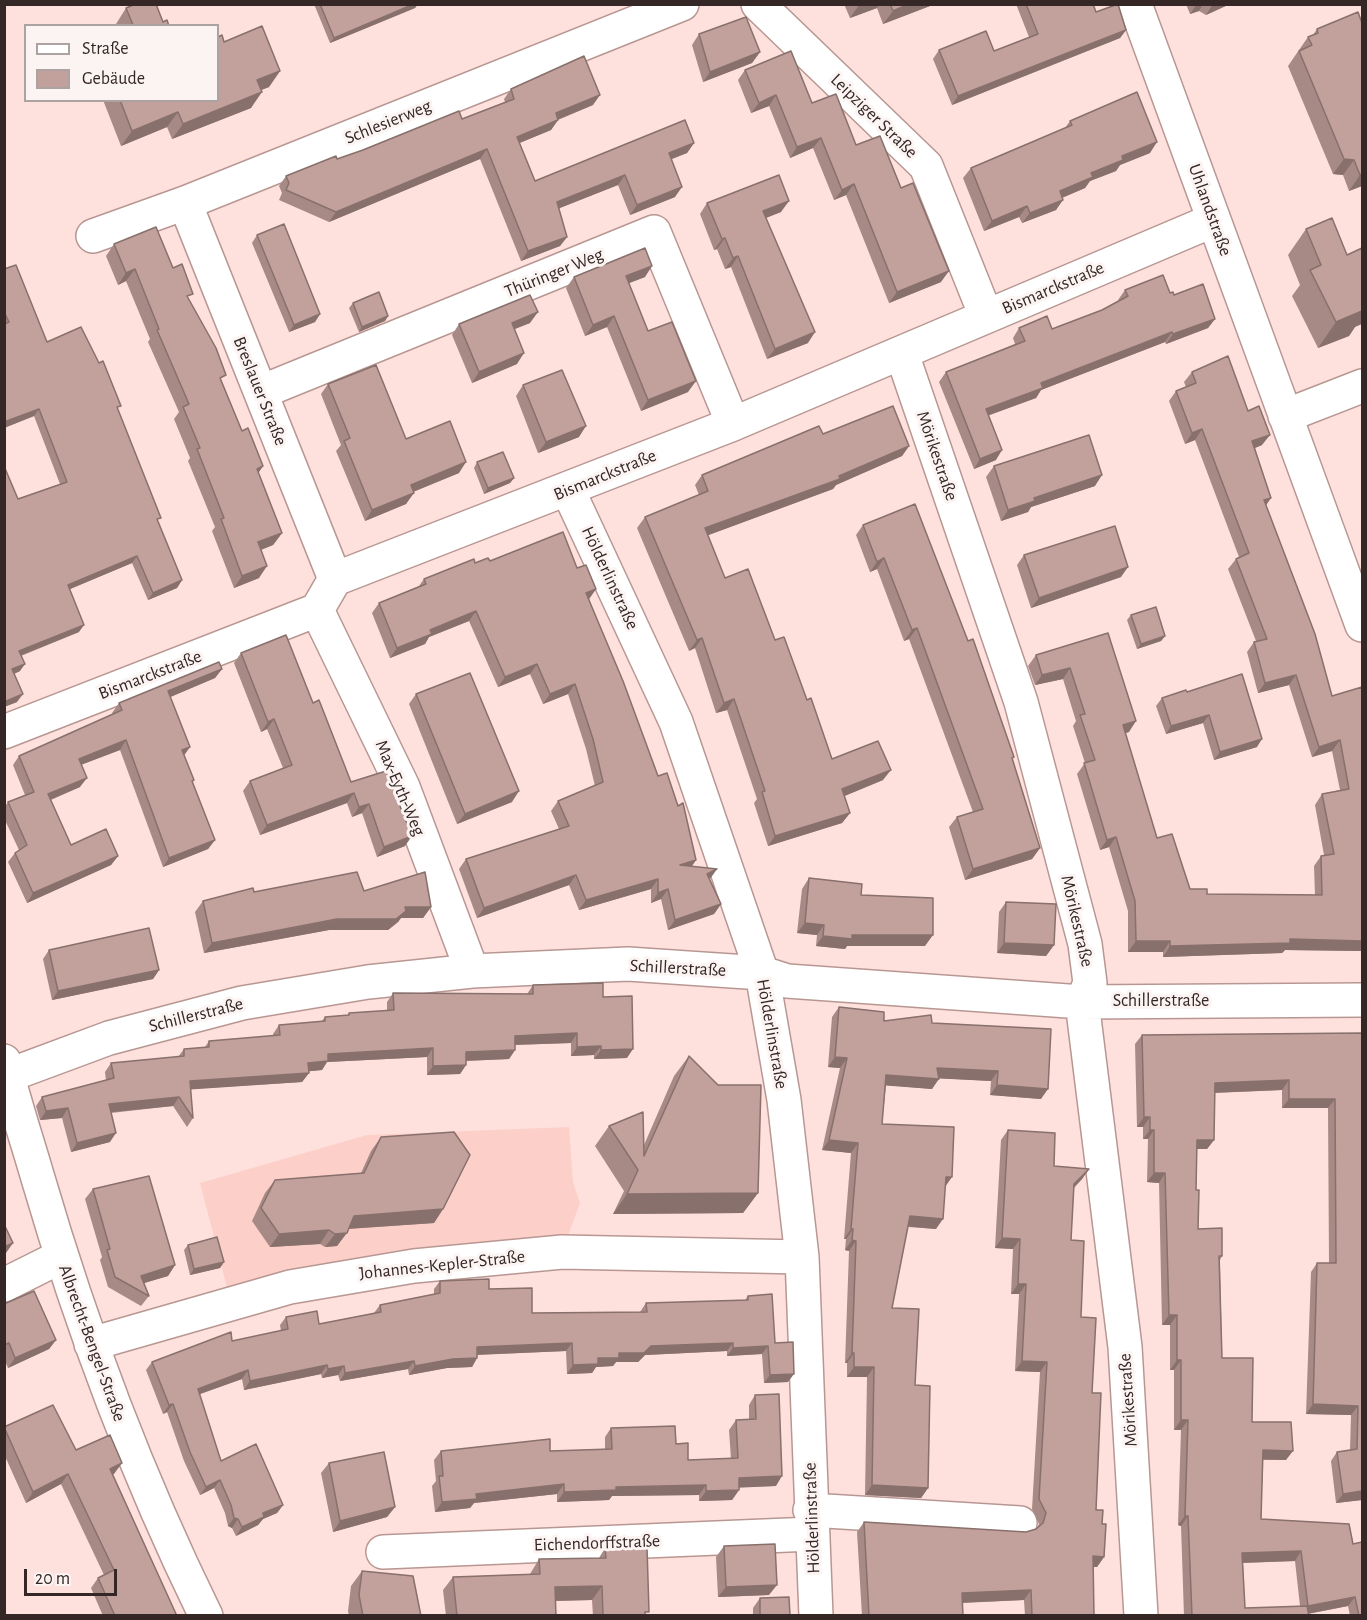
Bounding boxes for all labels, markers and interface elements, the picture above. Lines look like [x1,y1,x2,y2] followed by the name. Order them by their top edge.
[24,24,219,102] legend
[82,40,128,58] text: Straße
[826,69,922,163] street label: Leipziger Straße
[82,70,145,88] text: Gebäude
[342,95,434,149] street label: Schlesierweg
[1183,161,1237,259] street label: Uhlandstraße
[502,243,606,303] street label: Thüringer Weg
[999,257,1107,319] street label: Bismarckstraße
[228,333,292,449] street label: Breslauer Straße
[912,408,962,504] street label: Mörikestraße
[551,445,659,505] street label: Bismarckstraße
[577,523,643,633] street label: Hölderlinstraße
[95,645,205,705] street label: Bismarckstraße
[370,737,430,839] street label: Max-Eyth-Weg
[1056,873,1098,969] street label: Mörikestraße
[629,955,727,981] street label: Schillerstraße
[752,977,792,1091] street label: Hölderlinstraße
[1113,990,1209,1012] street label: Schillerstraße
[147,993,245,1037] street label: Schillerstraße
[358,1246,526,1284] street label: Johannes-Kepler-Straße
[54,1262,130,1424] street label: Albrecht-Bengel-Straße
[1114,1353,1142,1447] street label: Mörikestraße
[799,1462,825,1574] street label: Hölderlinstraße
[534,1530,660,1556] street label: Eichendorffstraße
[27,1557,120,1595] scale bar
[35,1570,70,1588] text: 20 m

